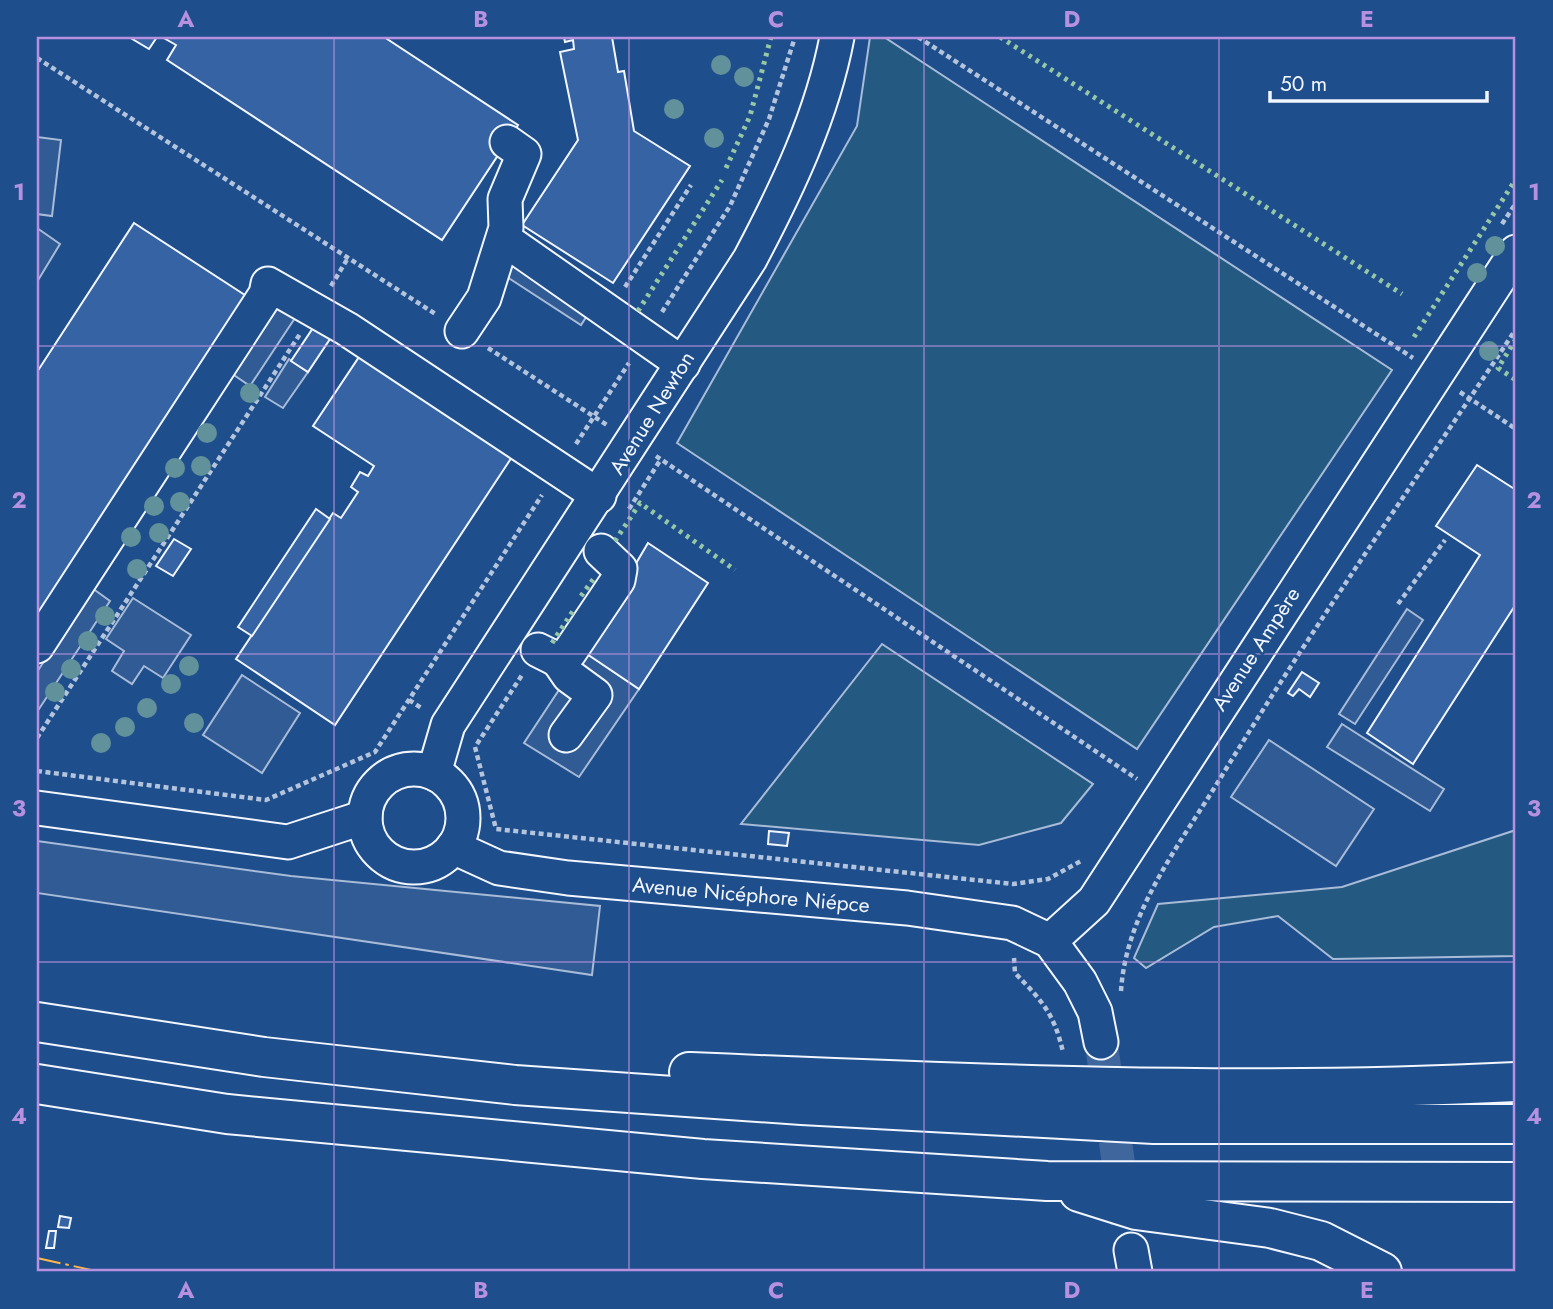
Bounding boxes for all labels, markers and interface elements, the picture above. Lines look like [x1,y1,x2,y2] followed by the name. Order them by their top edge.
[177,2,195,36] text: A
[473,2,489,36] text: B
[768,2,784,36] text: C
[1064,2,1081,36] text: D
[1360,2,1374,36] text: E
[1270,60,1486,104] scale bar
[1280,69,1327,99] text: 50 m
[13,175,25,209] text: 1
[1528,175,1540,209] text: 1
[602,346,702,480] street label: Avenue Newton
[11,483,27,517] text: 2
[1526,483,1542,517] text: 2
[1205,581,1307,717] street label: Avenue Ampère
[12,791,26,825] text: 3
[1527,791,1541,825] text: 3
[631,870,871,920] street label: Avenue Nicéphore Niépce
[11,1099,27,1133] text: 4
[1526,1099,1542,1133] text: 4
[177,1273,195,1307] text: A
[473,1273,489,1307] text: B
[768,1273,784,1307] text: C
[1064,1273,1081,1307] text: D
[1360,1273,1374,1307] text: E

